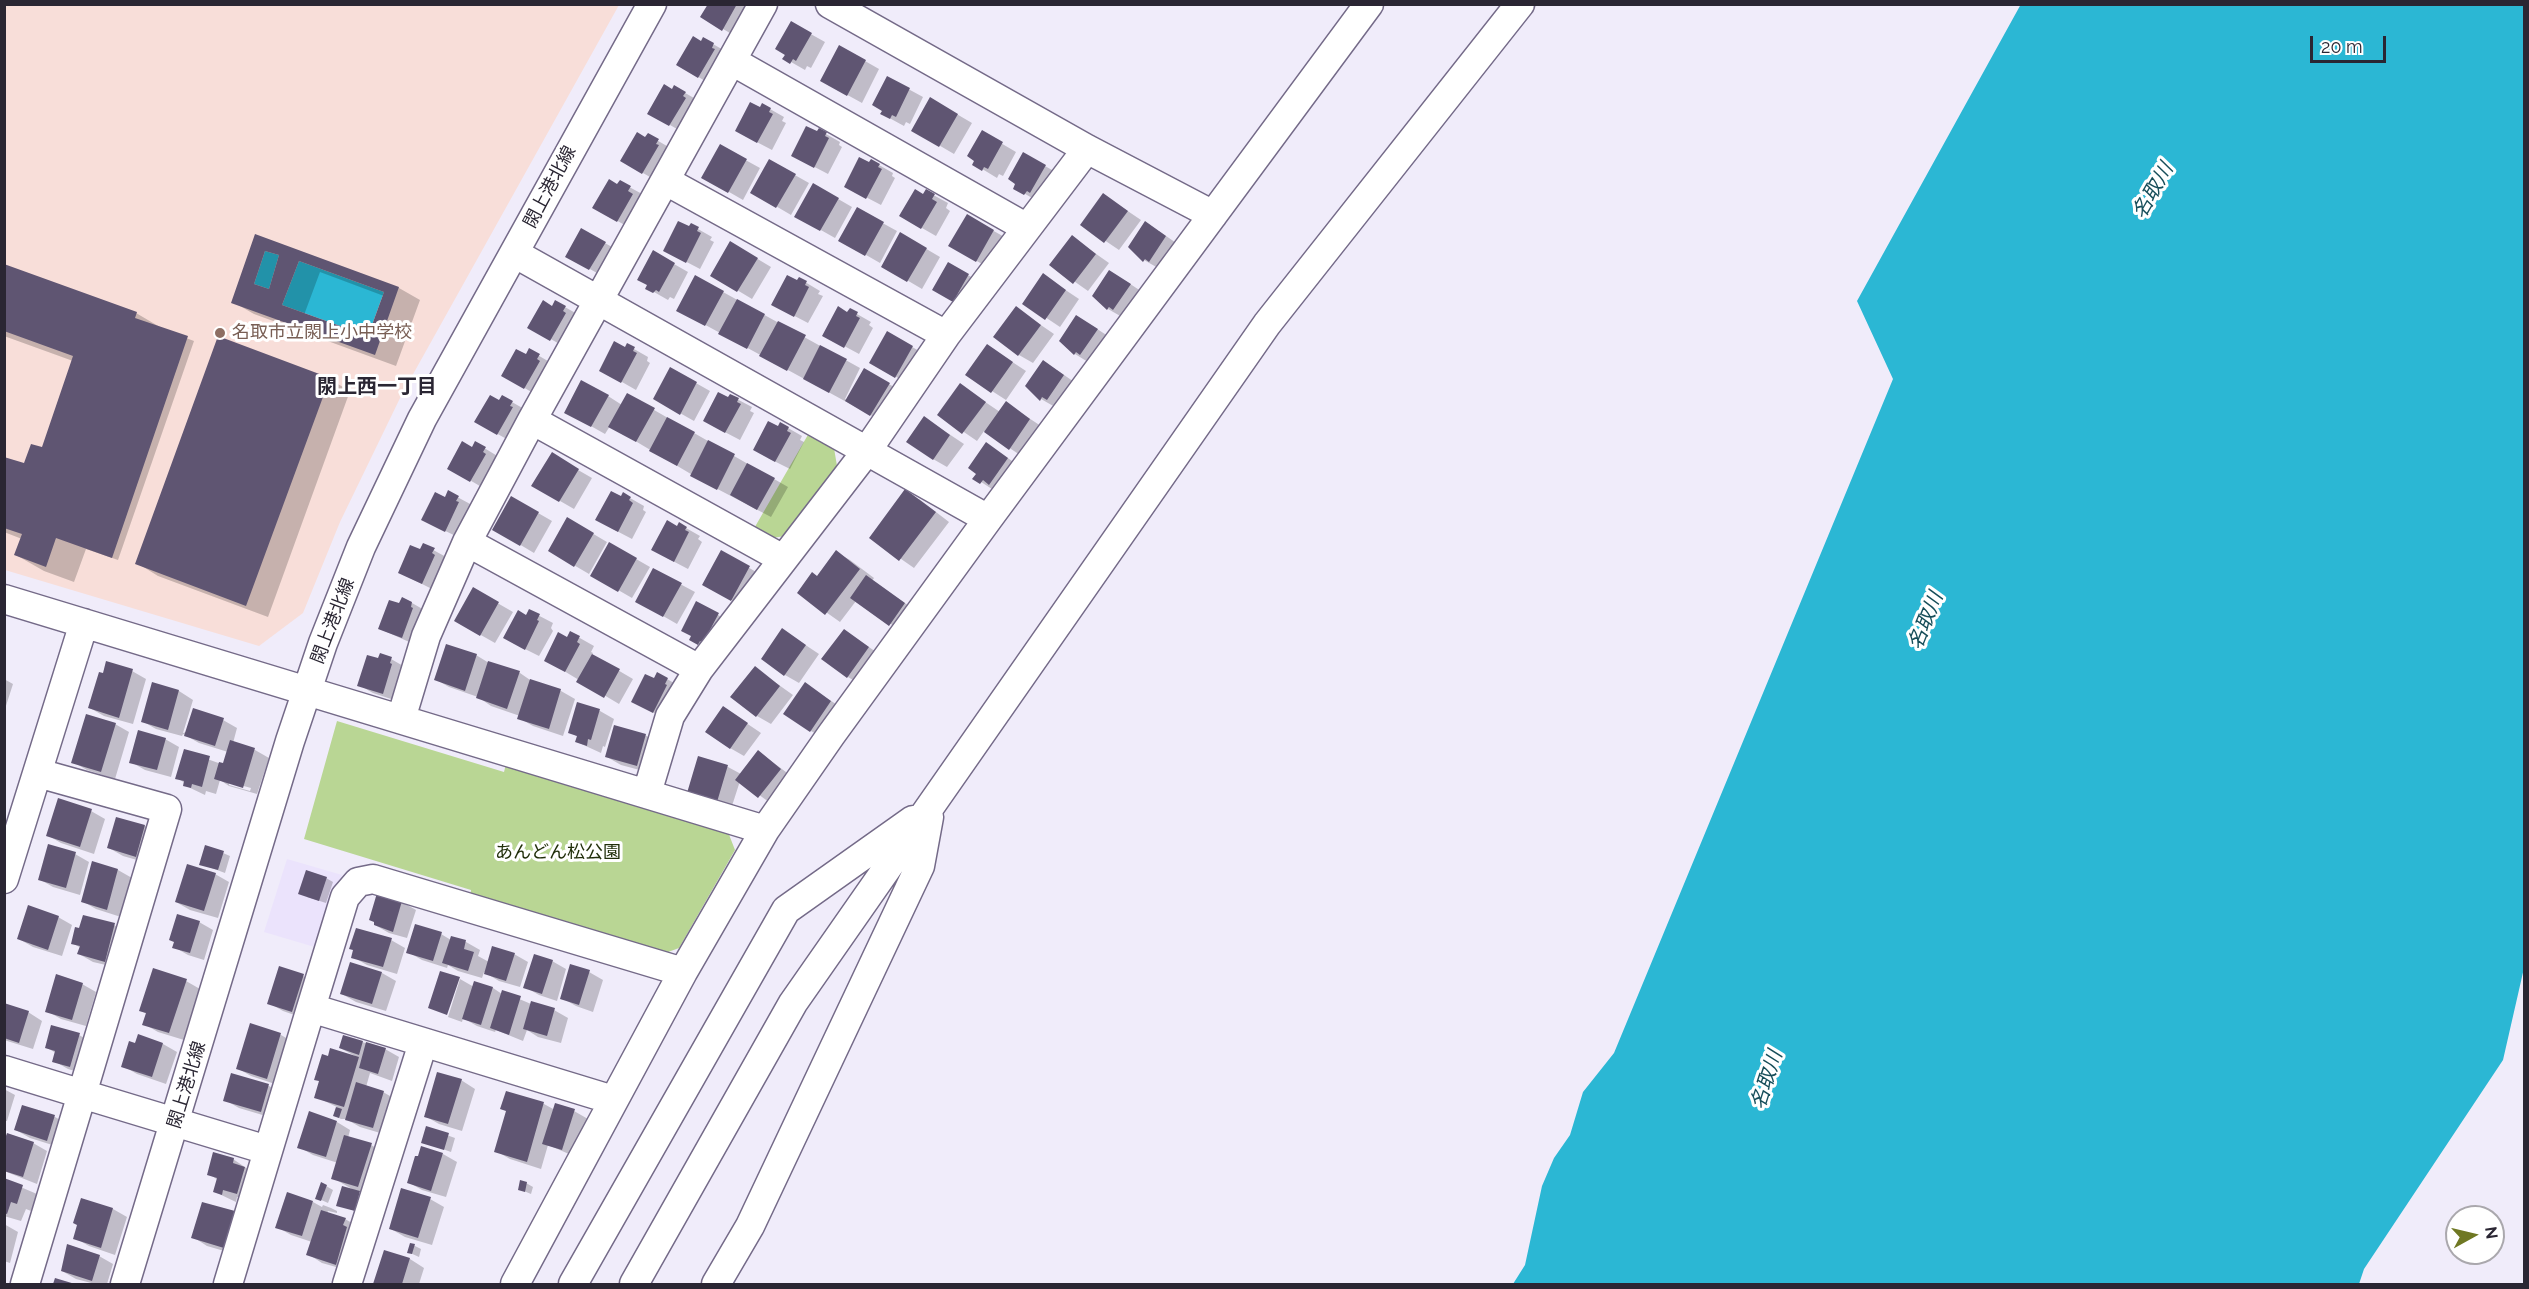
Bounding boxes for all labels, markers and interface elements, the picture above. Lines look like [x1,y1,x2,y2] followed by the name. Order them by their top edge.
[2313,24,2390,62] scale bar
[2321,36,2363,57] text: 20 m
[519,142,581,232] street label: 閖上港北線
[2128,159,2178,223] water label: 名取川
[232,322,412,344] place label: 名取市立閖上小中学校
[213,326,227,340] marker: 名取市立閖上小中学校
[317,375,437,399] district label: 閖上西一丁目
[307,575,359,667] street label: 閖上港北線
[1904,589,1948,653] water label: 名取川
[495,842,621,864] park label: あんどん松公園
[164,1039,210,1131] street label: 閖上港北線
[1746,1048,1788,1112] water label: 名取川
[2445,1205,2505,1265] north arrow
[2481,1225,2502,1240] text: N

